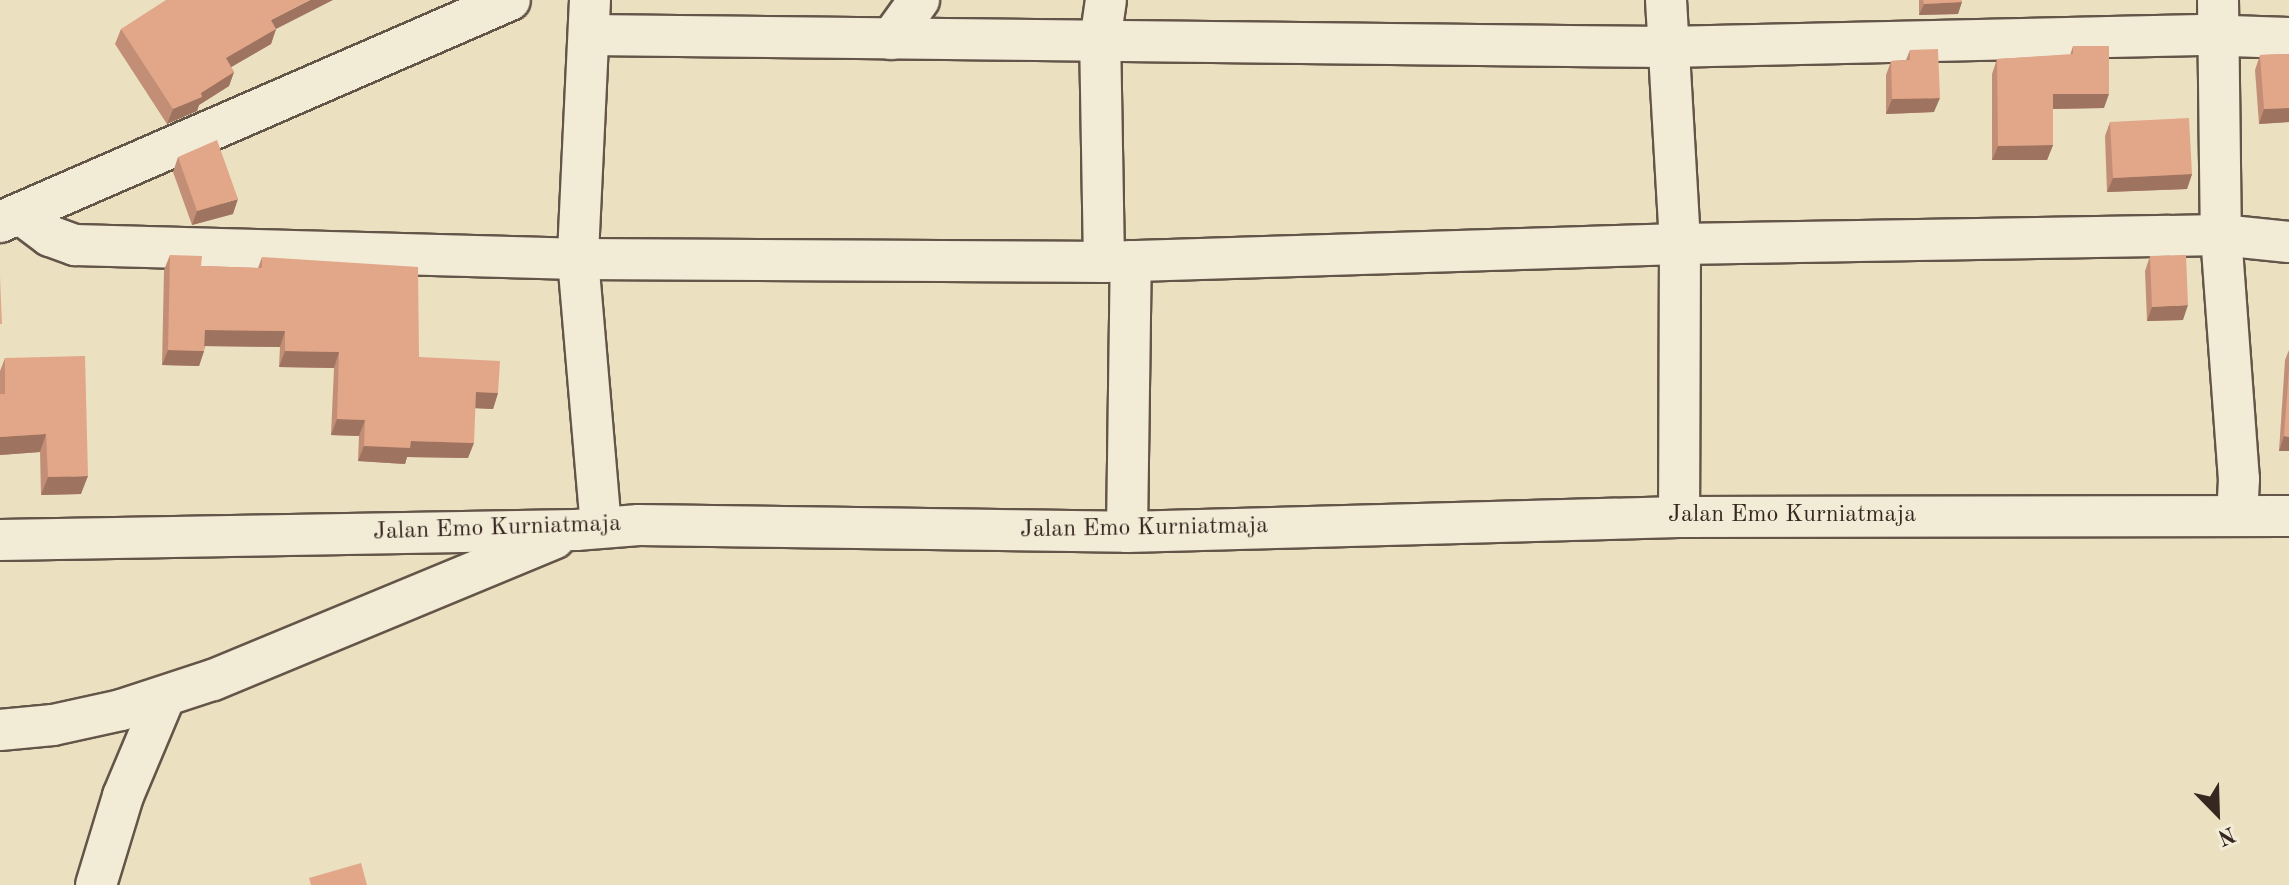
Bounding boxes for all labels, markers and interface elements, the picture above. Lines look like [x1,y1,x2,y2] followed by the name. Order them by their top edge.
[1668,502,1916,530] street label: Jalan Emo Kurniatmaja
[373,510,621,548] street label: Jalan Emo Kurniatmaja
[1020,512,1268,546] street label: Jalan Emo Kurniatmaja
[2177,773,2257,853] north arrow
[2214,822,2238,849] text: N

